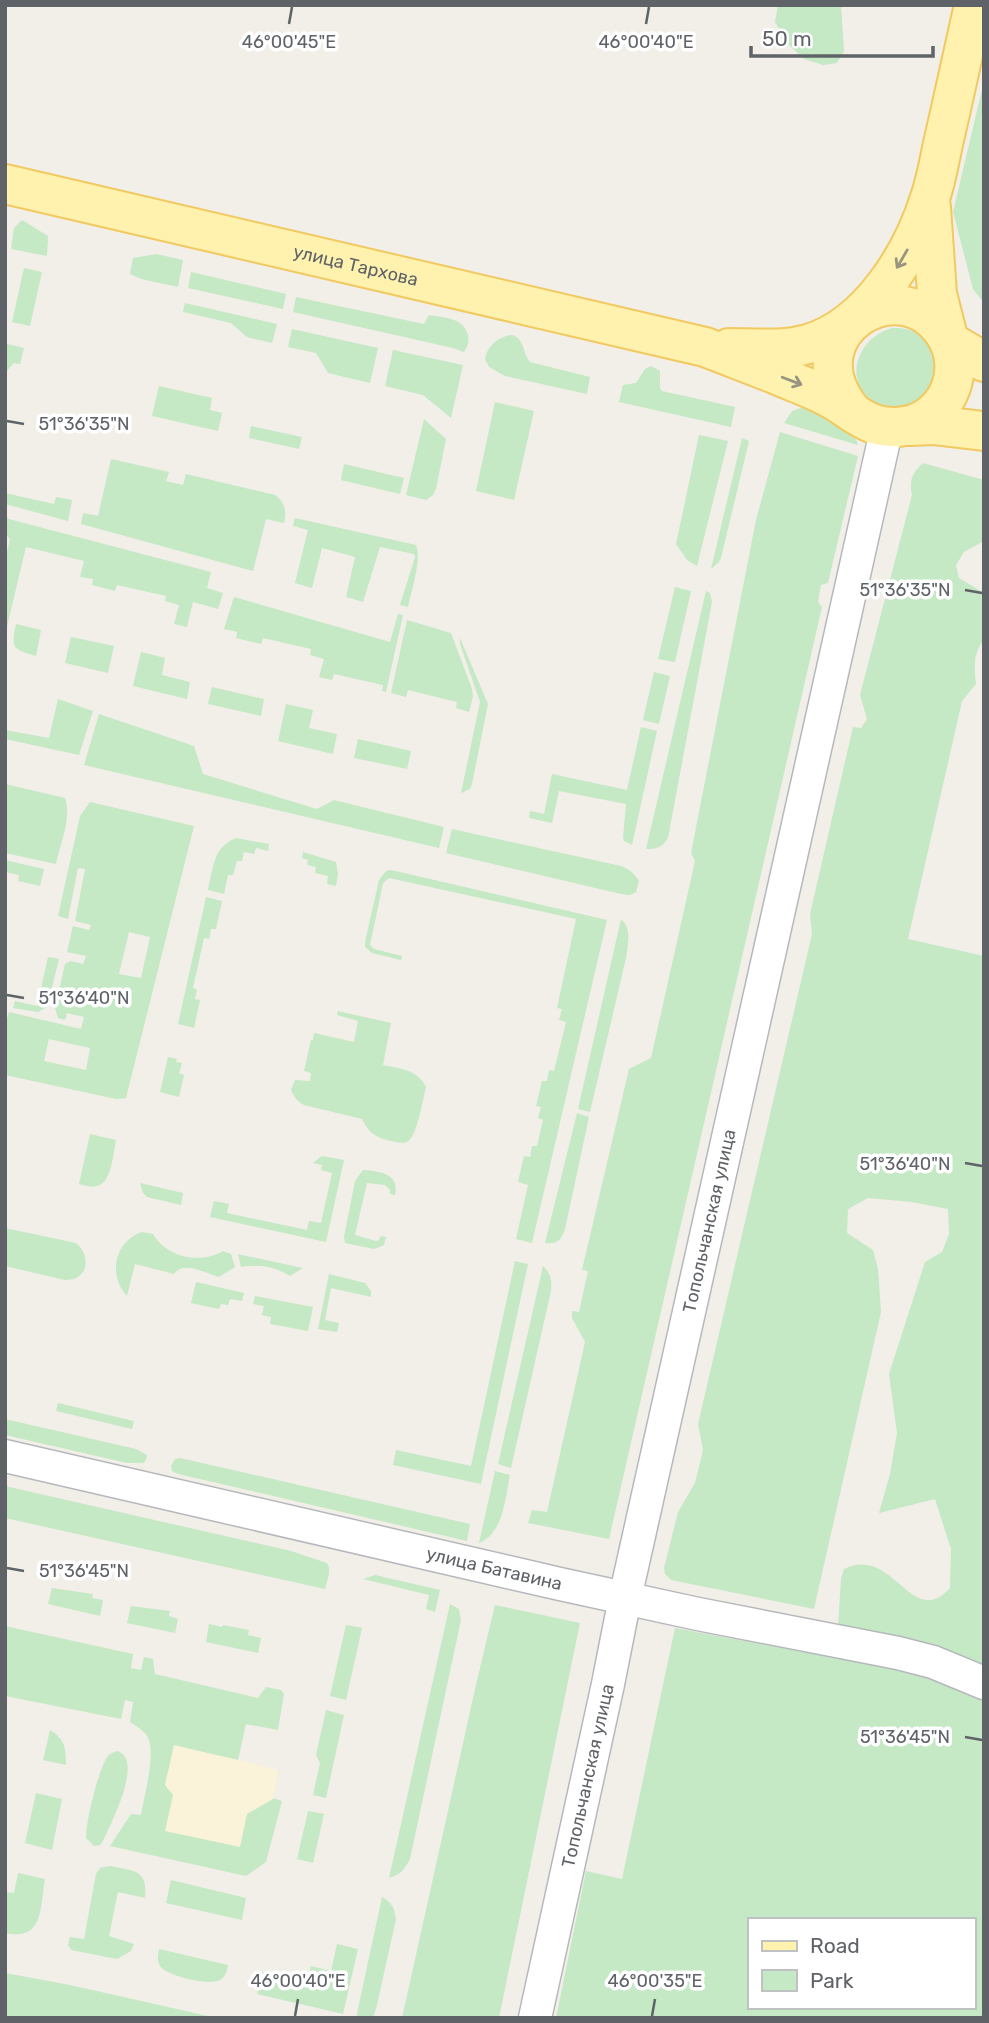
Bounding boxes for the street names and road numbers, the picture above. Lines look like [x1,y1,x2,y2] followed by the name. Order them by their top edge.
[291,240,420,291] street label: улица Тархова
[678,1127,741,1315] street label: Топольчанская улица
[424,1542,564,1595] street label: улица Батавина
[557,1682,619,1870] street label: Топольчанская улица

